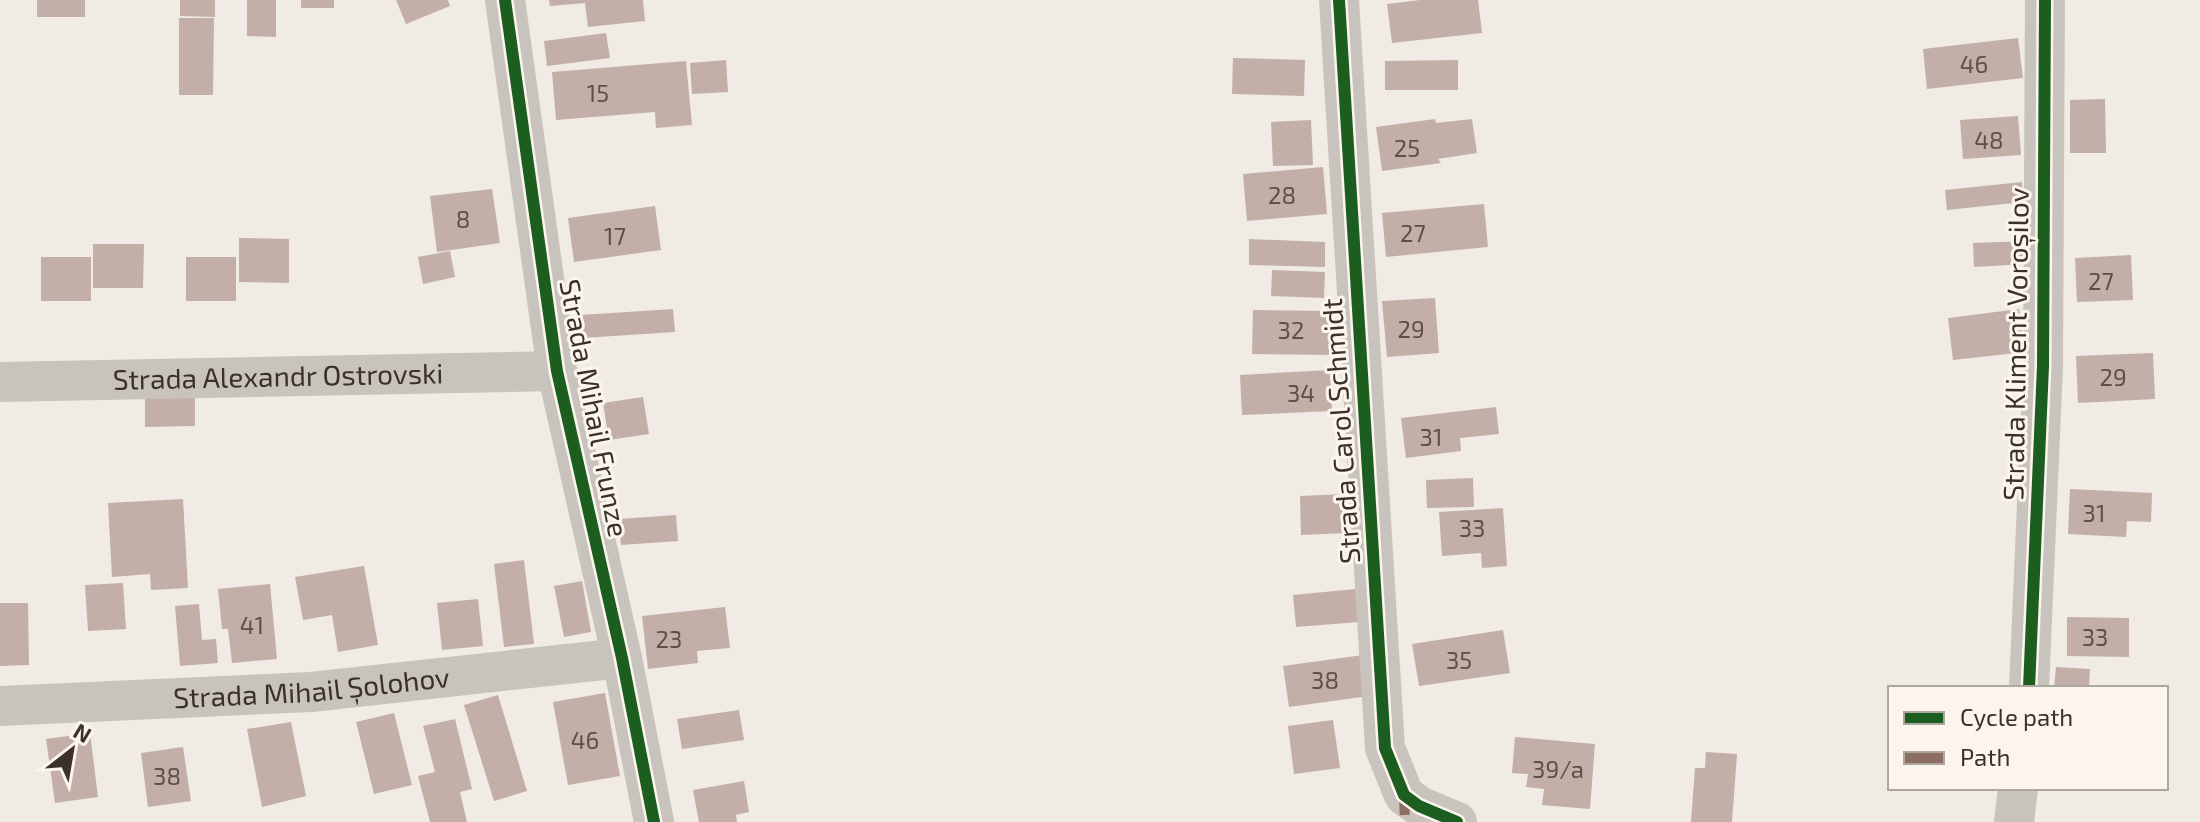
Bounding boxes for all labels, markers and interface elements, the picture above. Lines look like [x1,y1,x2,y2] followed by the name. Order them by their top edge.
[1960,49,1988,78] house number: 46
[587,78,609,107] house number: 15
[1974,125,2004,154] house number: 48
[1394,133,1420,162] house number: 25
[1268,180,1296,209] house number: 28
[1995,187,2037,501] street label: Strada Kliment Voroșilov
[456,204,470,233] house number: 8
[1400,218,1426,247] house number: 27
[604,221,626,250] house number: 17
[2088,266,2114,295] house number: 27
[553,276,637,540] street label: Strada Mihail Frunze
[1314,297,1366,565] street label: Strada Carol Schmidt
[1397,314,1425,343] house number: 29
[1278,315,1304,344] house number: 32
[112,355,444,396] street label: Strada Alexandr Ostrovski
[2099,362,2127,391] house number: 29
[1287,378,1315,407] house number: 34
[1420,422,1442,451] house number: 31
[2083,498,2105,527] house number: 31
[1459,513,1485,542] house number: 33
[240,610,264,639] house number: 41
[2082,622,2108,651] house number: 33
[656,624,682,653] house number: 23
[1446,645,1472,674] house number: 35
[172,659,451,714] street label: Strada Mihail Șolohov
[1311,665,1339,694] house number: 38
[1888,686,2168,790] legend
[1960,702,2073,731] text: Cycle path
[32,710,112,790] north arrow
[69,717,96,747] text: N
[571,725,599,754] house number: 46
[1960,742,2010,771] text: Path
[1532,754,1584,783] house number: 39/a
[153,761,181,790] house number: 38

